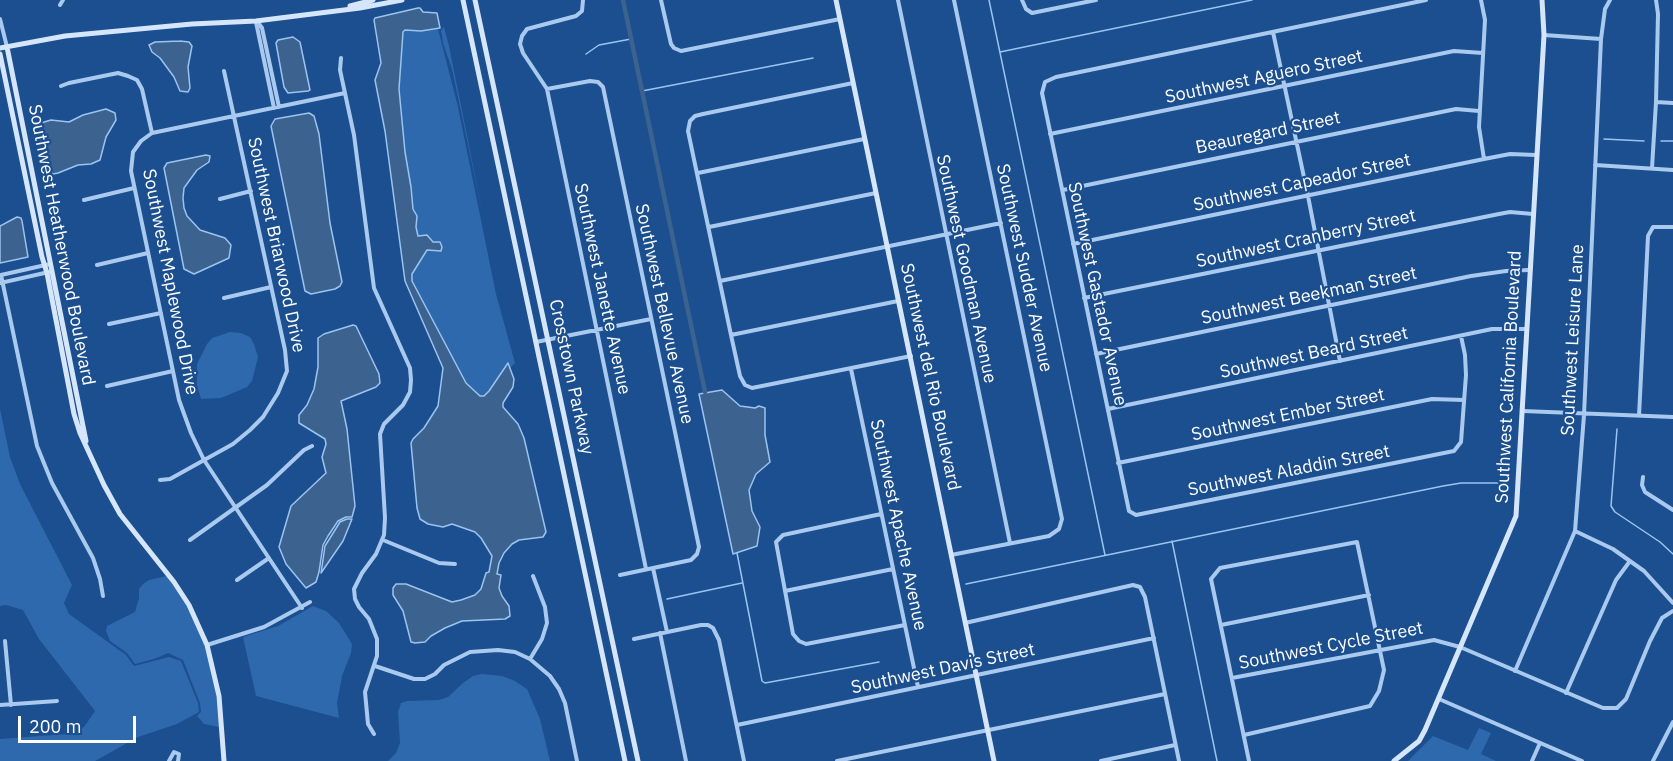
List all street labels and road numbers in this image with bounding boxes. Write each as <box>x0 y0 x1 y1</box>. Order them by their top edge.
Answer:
street label: Southwest Aguero Street <box>1163 46 1365 108</box>
street label: Southwest Heatherwood Boulevard <box>23 103 99 387</box>
street label: Beauregard Street <box>1194 107 1342 159</box>
street label: Southwest Briarwood Drive <box>243 135 309 355</box>
street label: Southwest Capeador Street <box>1191 149 1413 217</box>
street label: Southwest Goodman Avenue <box>931 153 1001 385</box>
street label: Southwest Sudder Avenue <box>991 162 1057 374</box>
street label: Southwest Maplewood Drive <box>137 167 203 397</box>
street label: Southwest Gastador Avenue <box>1063 180 1131 408</box>
street label: Southwest Janette Avenue <box>569 181 635 397</box>
street label: Southwest Bellevue Avenue <box>630 202 698 426</box>
street label: Southwest Cranberry Street <box>1194 205 1418 273</box>
street label: Southwest Leisure Lane <box>1557 244 1589 436</box>
street label: Southwest California Boulevard <box>1492 250 1526 504</box>
street label: Southwest del Rio Boulevard <box>895 261 965 493</box>
street label: Southwest Beekman Street <box>1199 263 1419 329</box>
street label: Crosstown Parkway <box>544 297 598 457</box>
street label: Southwest Beard Street <box>1218 322 1410 384</box>
street label: Southwest Ember Street <box>1190 384 1386 446</box>
street label: Southwest Apache Avenue <box>865 418 931 632</box>
street label: Southwest Aladdin Street <box>1186 441 1392 501</box>
street label: Southwest Cycle Street <box>1237 618 1425 674</box>
street label: Southwest Davis Street <box>849 639 1037 699</box>

